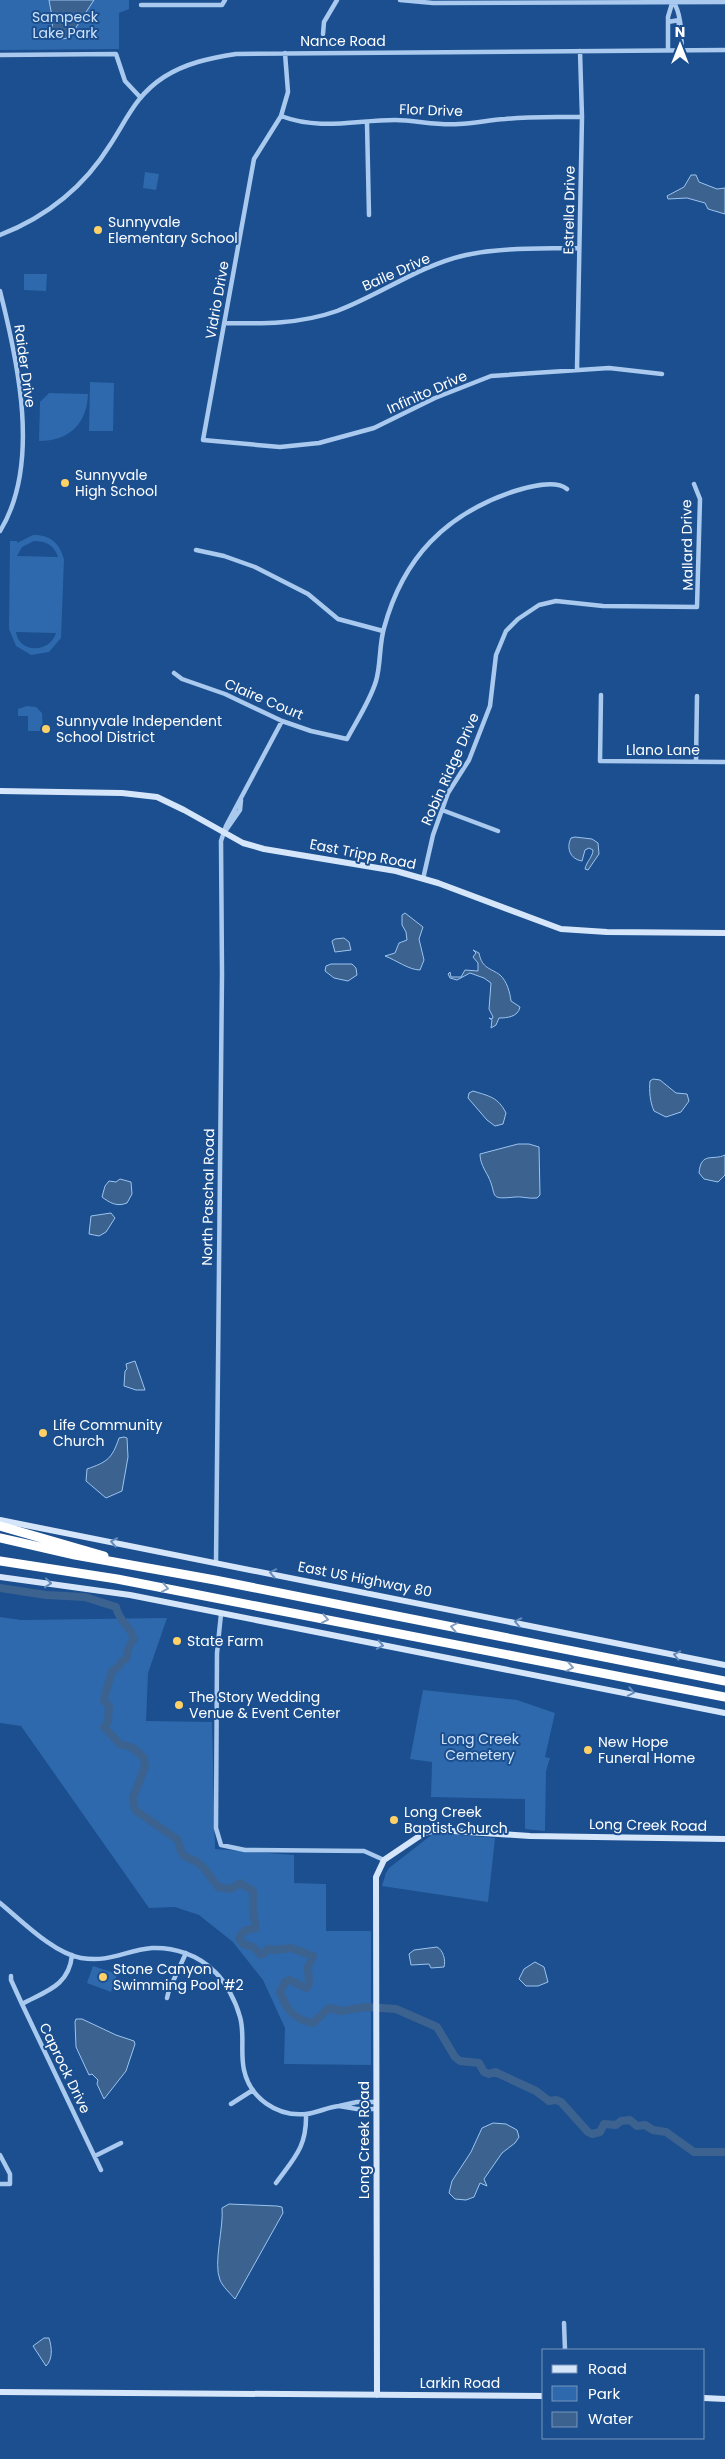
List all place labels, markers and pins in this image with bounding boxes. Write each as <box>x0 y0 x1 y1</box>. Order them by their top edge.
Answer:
place label: Sunnyvale Elementary School <box>108 212 238 248</box>
marker: Sunnyvale Elementary School <box>92 224 104 236</box>
place label: Sunnyvale High School <box>75 465 157 501</box>
marker: Sunnyvale High School <box>59 477 71 489</box>
place label: Sunnyvale Independent School District <box>56 711 222 747</box>
marker: Sunnyvale Independent School District <box>40 723 52 735</box>
place label: Life Community Church <box>53 1415 163 1451</box>
marker: Life Community Church <box>37 1427 49 1439</box>
place label: State Farm <box>187 1631 263 1651</box>
marker: State Farm <box>171 1635 183 1647</box>
place label: The Story Wedding Venue & Event Center <box>189 1687 341 1723</box>
marker: The Story Wedding Venue & Event Center <box>173 1699 185 1711</box>
place label: New Hope Funeral Home <box>598 1732 696 1768</box>
marker: New Hope Funeral Home <box>582 1744 594 1756</box>
place label: Long Creek Baptist Church <box>404 1802 508 1838</box>
marker: Long Creek Baptist Church <box>388 1814 400 1826</box>
place label: Stone Canyon Swimming Pool #2 <box>113 1959 244 1995</box>
marker: Stone Canyon Swimming Pool #2 <box>97 1971 109 1983</box>

